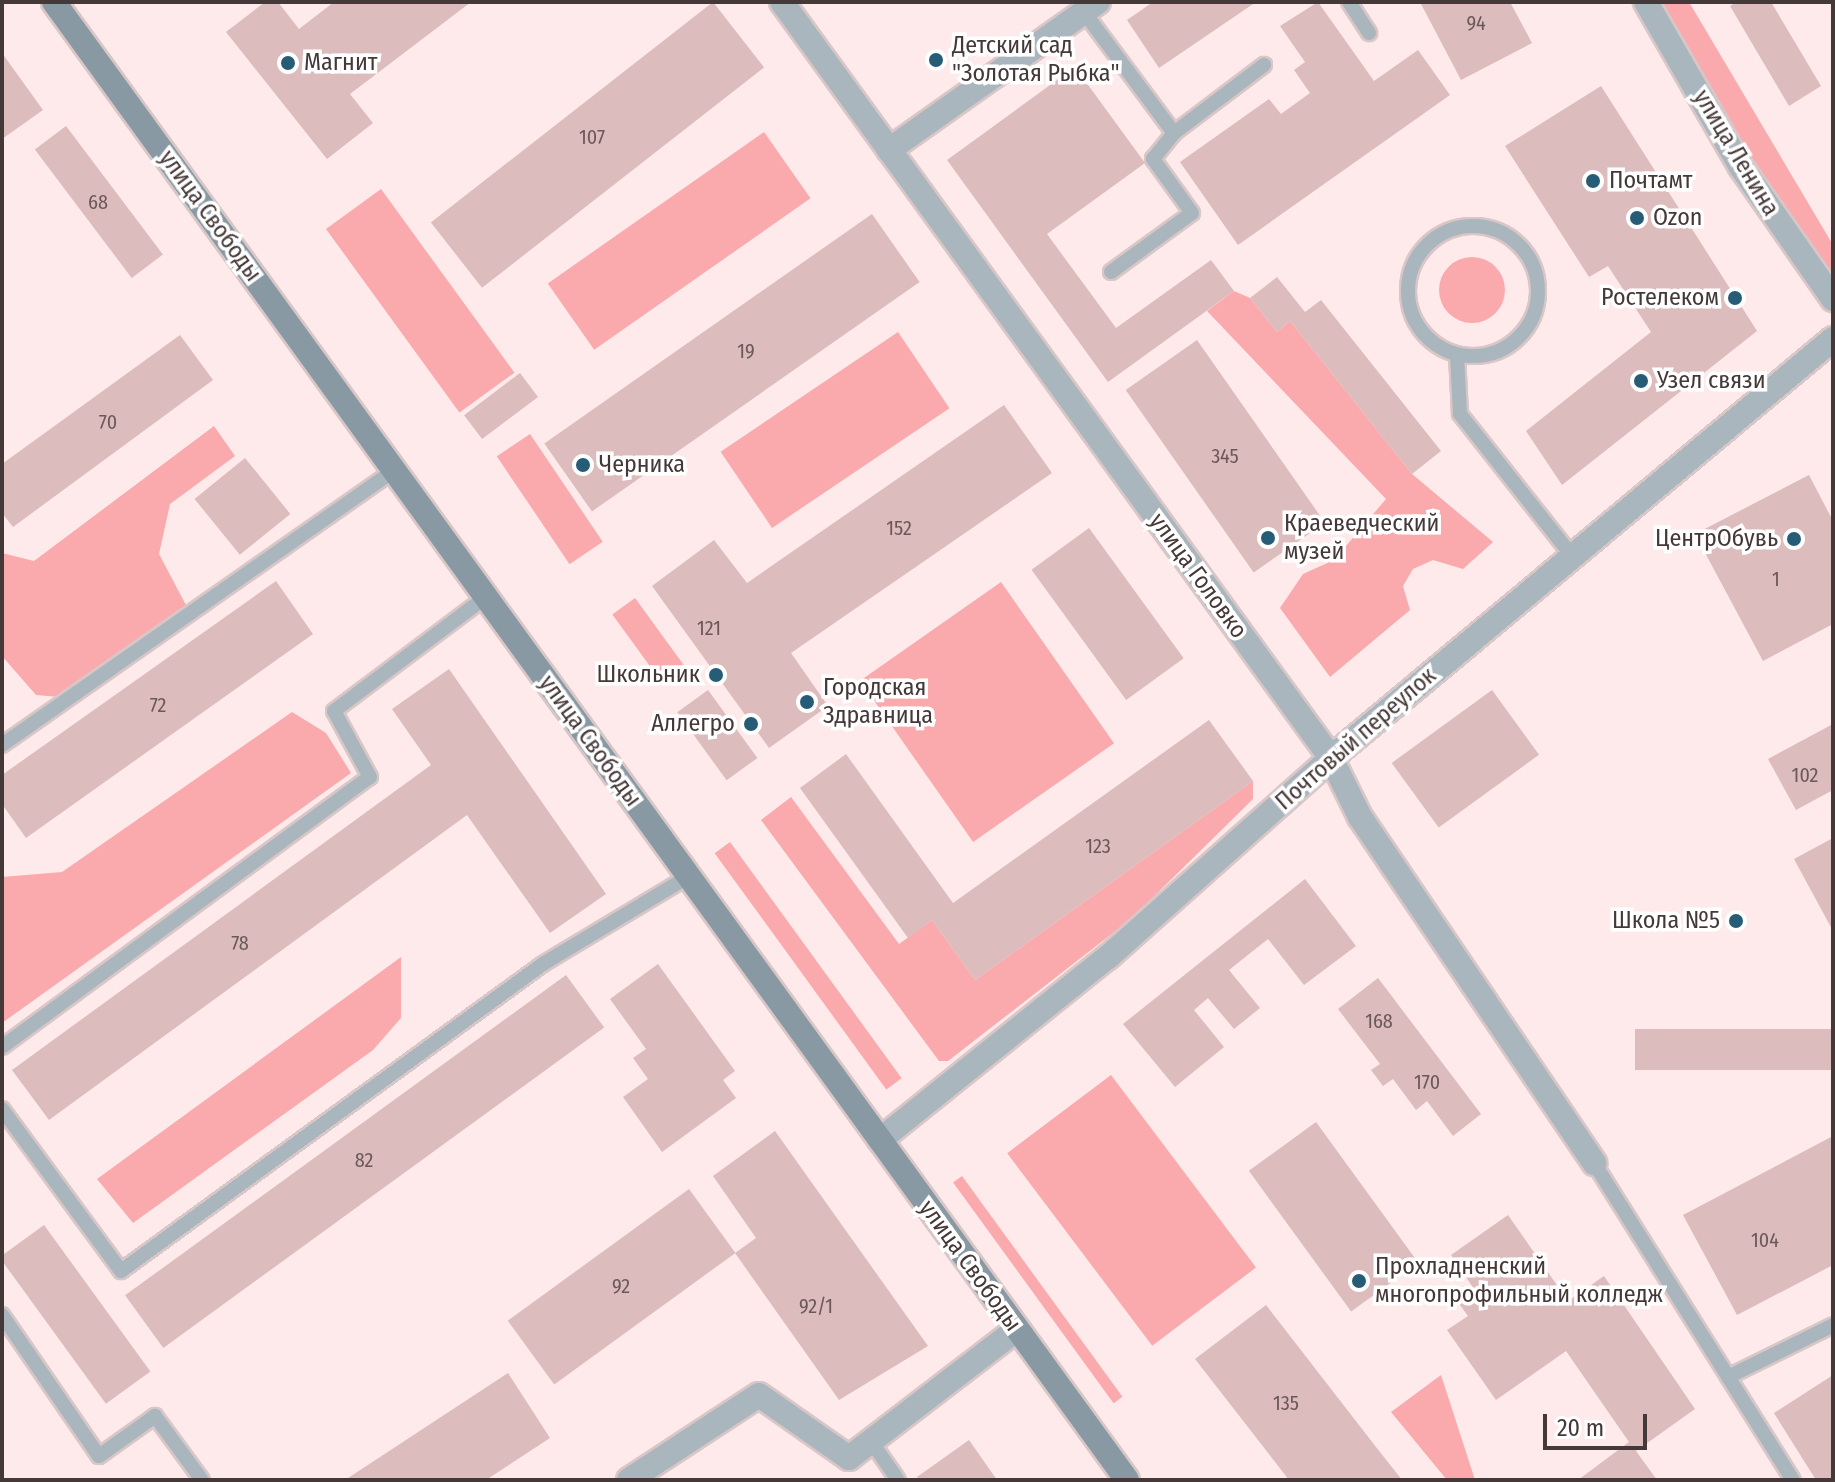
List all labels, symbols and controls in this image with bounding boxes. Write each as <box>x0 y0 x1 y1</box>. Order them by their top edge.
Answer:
house number: 94 <box>1466 11 1486 35</box>
place label: Детский сад "Золотая Рыбка" <box>952 32 1119 88</box>
place label: Магнит <box>304 49 378 77</box>
marker: Детский сад "Золотая Рыбка" <box>927 51 945 69</box>
marker: Магнит <box>279 54 297 72</box>
street label: улица Ленина <box>1687 85 1785 221</box>
house number: 107 <box>579 125 605 149</box>
street label: улица Свободы <box>153 145 267 287</box>
place label: Почтамт <box>1609 167 1693 195</box>
marker: Почтамт <box>1584 172 1602 190</box>
house number: 68 <box>88 190 108 214</box>
place label: Ozon <box>1653 204 1702 232</box>
marker: Ozon <box>1628 209 1646 227</box>
place label: Ростелеком <box>1601 284 1719 312</box>
marker: Ростелеком <box>1726 289 1744 307</box>
house number: 19 <box>737 339 755 363</box>
place label: Узел связи <box>1657 367 1766 395</box>
marker: Узел связи <box>1632 372 1650 390</box>
house number: 70 <box>99 410 117 434</box>
house number: 345 <box>1211 444 1239 468</box>
place label: Черника <box>599 451 685 479</box>
marker: Черника <box>574 456 592 474</box>
street label: улица Головко <box>1143 508 1253 644</box>
place label: Краеведческий музей <box>1284 510 1439 566</box>
house number: 152 <box>886 516 912 540</box>
place label: ЦентрОбувь <box>1655 525 1778 553</box>
marker: Краеведческий музей <box>1259 529 1277 547</box>
marker: ЦентрОбувь <box>1785 530 1803 548</box>
house number: 1 <box>1772 567 1780 591</box>
house number: 121 <box>697 616 721 640</box>
place label: Школьник <box>596 661 700 689</box>
street label: Почтовый переулок <box>1270 662 1442 816</box>
marker: Школьник <box>707 666 725 684</box>
street label: улица Свободы <box>533 670 647 812</box>
place label: Городская Здравница <box>823 674 933 730</box>
house number: 72 <box>150 693 166 717</box>
marker: Городская Здравница <box>798 693 816 711</box>
place label: Аллегро <box>651 710 735 738</box>
marker: Аллегро <box>742 715 760 733</box>
house number: 102 <box>1792 763 1818 787</box>
house number: 123 <box>1085 834 1111 858</box>
place label: Школа №5 <box>1612 907 1720 935</box>
marker: Школа №5 <box>1727 912 1745 930</box>
house number: 78 <box>231 931 249 955</box>
house number: 168 <box>1365 1009 1393 1033</box>
house number: 170 <box>1414 1070 1440 1094</box>
house number: 82 <box>355 1148 373 1172</box>
street label: улица Свободы <box>913 1195 1027 1337</box>
house number: 104 <box>1751 1228 1779 1252</box>
place label: Прохладненский многопрофильный колледж <box>1375 1253 1663 1309</box>
marker: Прохладненский многопрофильный колледж <box>1350 1272 1368 1290</box>
house number: 92 <box>612 1274 630 1298</box>
house number: 92/1 <box>799 1294 833 1318</box>
house number: 135 <box>1273 1391 1299 1415</box>
scale bar <box>1547 1398 1651 1448</box>
text: 20 m <box>1557 1414 1604 1442</box>

